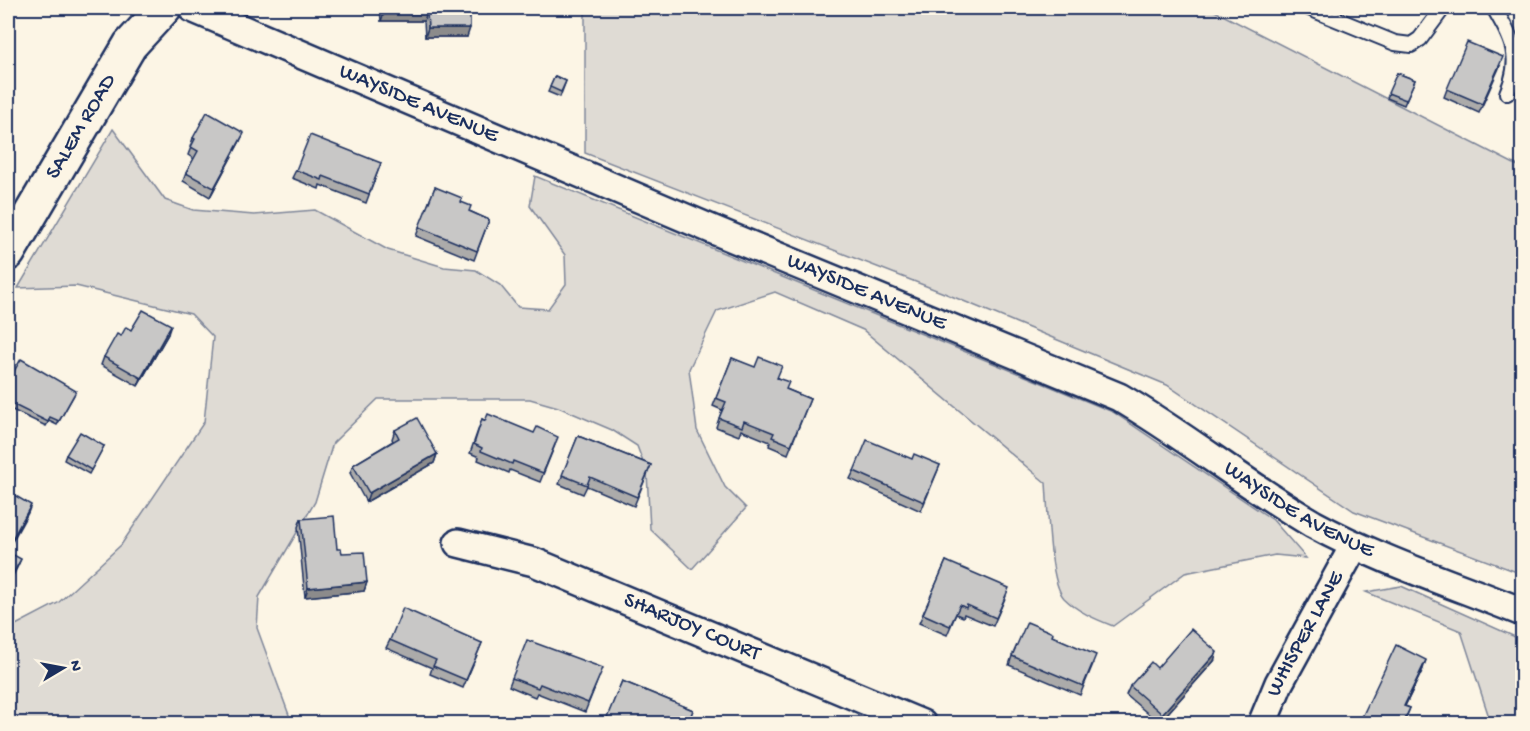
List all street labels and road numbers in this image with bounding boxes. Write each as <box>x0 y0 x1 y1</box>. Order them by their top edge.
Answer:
street label: WAYSIDE AVENUE <box>335 59 503 150</box>
street label: SALEM ROAD <box>41 69 123 184</box>
street label: WAYSIDE AVENUE <box>783 248 951 338</box>
street label: WAYSIDE AVENUE <box>1218 456 1379 565</box>
street label: WHISPER LANE <box>1262 566 1351 701</box>
street label: SHARJOY COURT <box>619 588 765 668</box>

